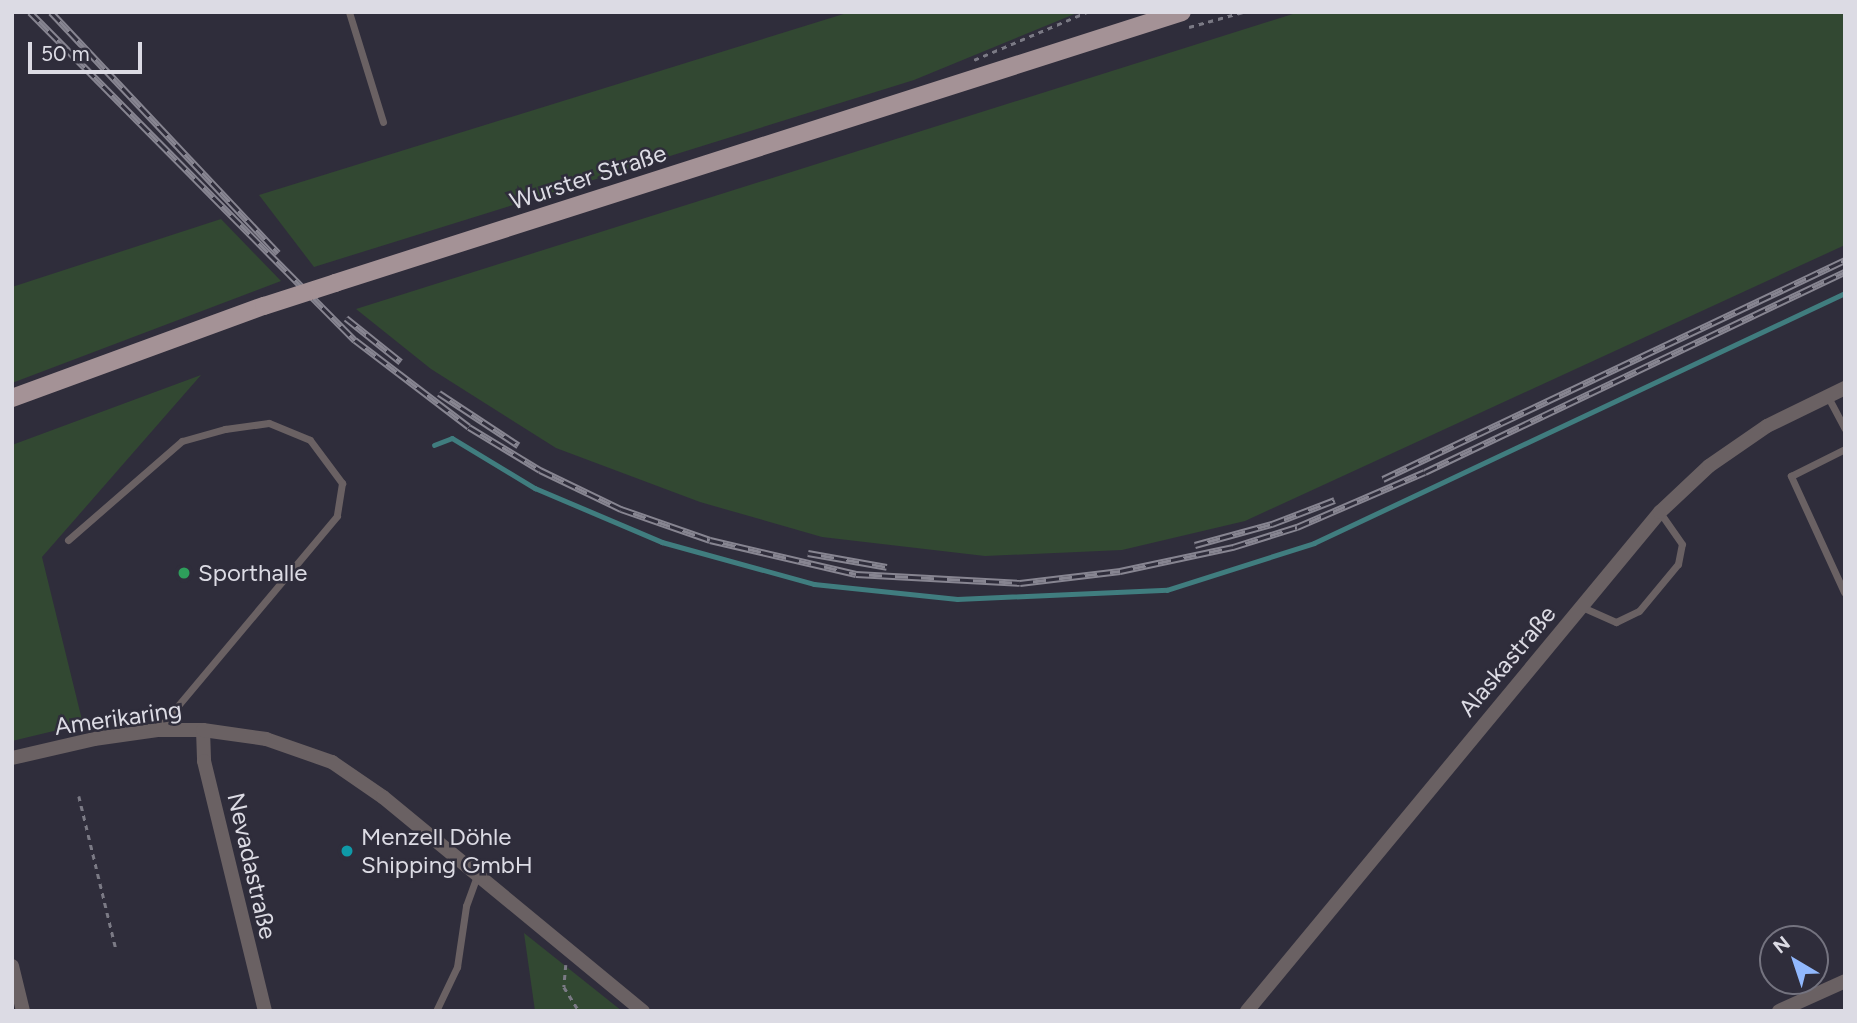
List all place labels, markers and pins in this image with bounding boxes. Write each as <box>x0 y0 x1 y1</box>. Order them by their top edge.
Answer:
place label: Sporthalle <box>198 559 307 587</box>
marker: Sporthalle <box>176 565 192 581</box>
place label: Menzell Döhle Shipping GmbH <box>361 823 533 879</box>
marker: Menzell Döhle Shipping GmbH <box>339 843 355 859</box>

